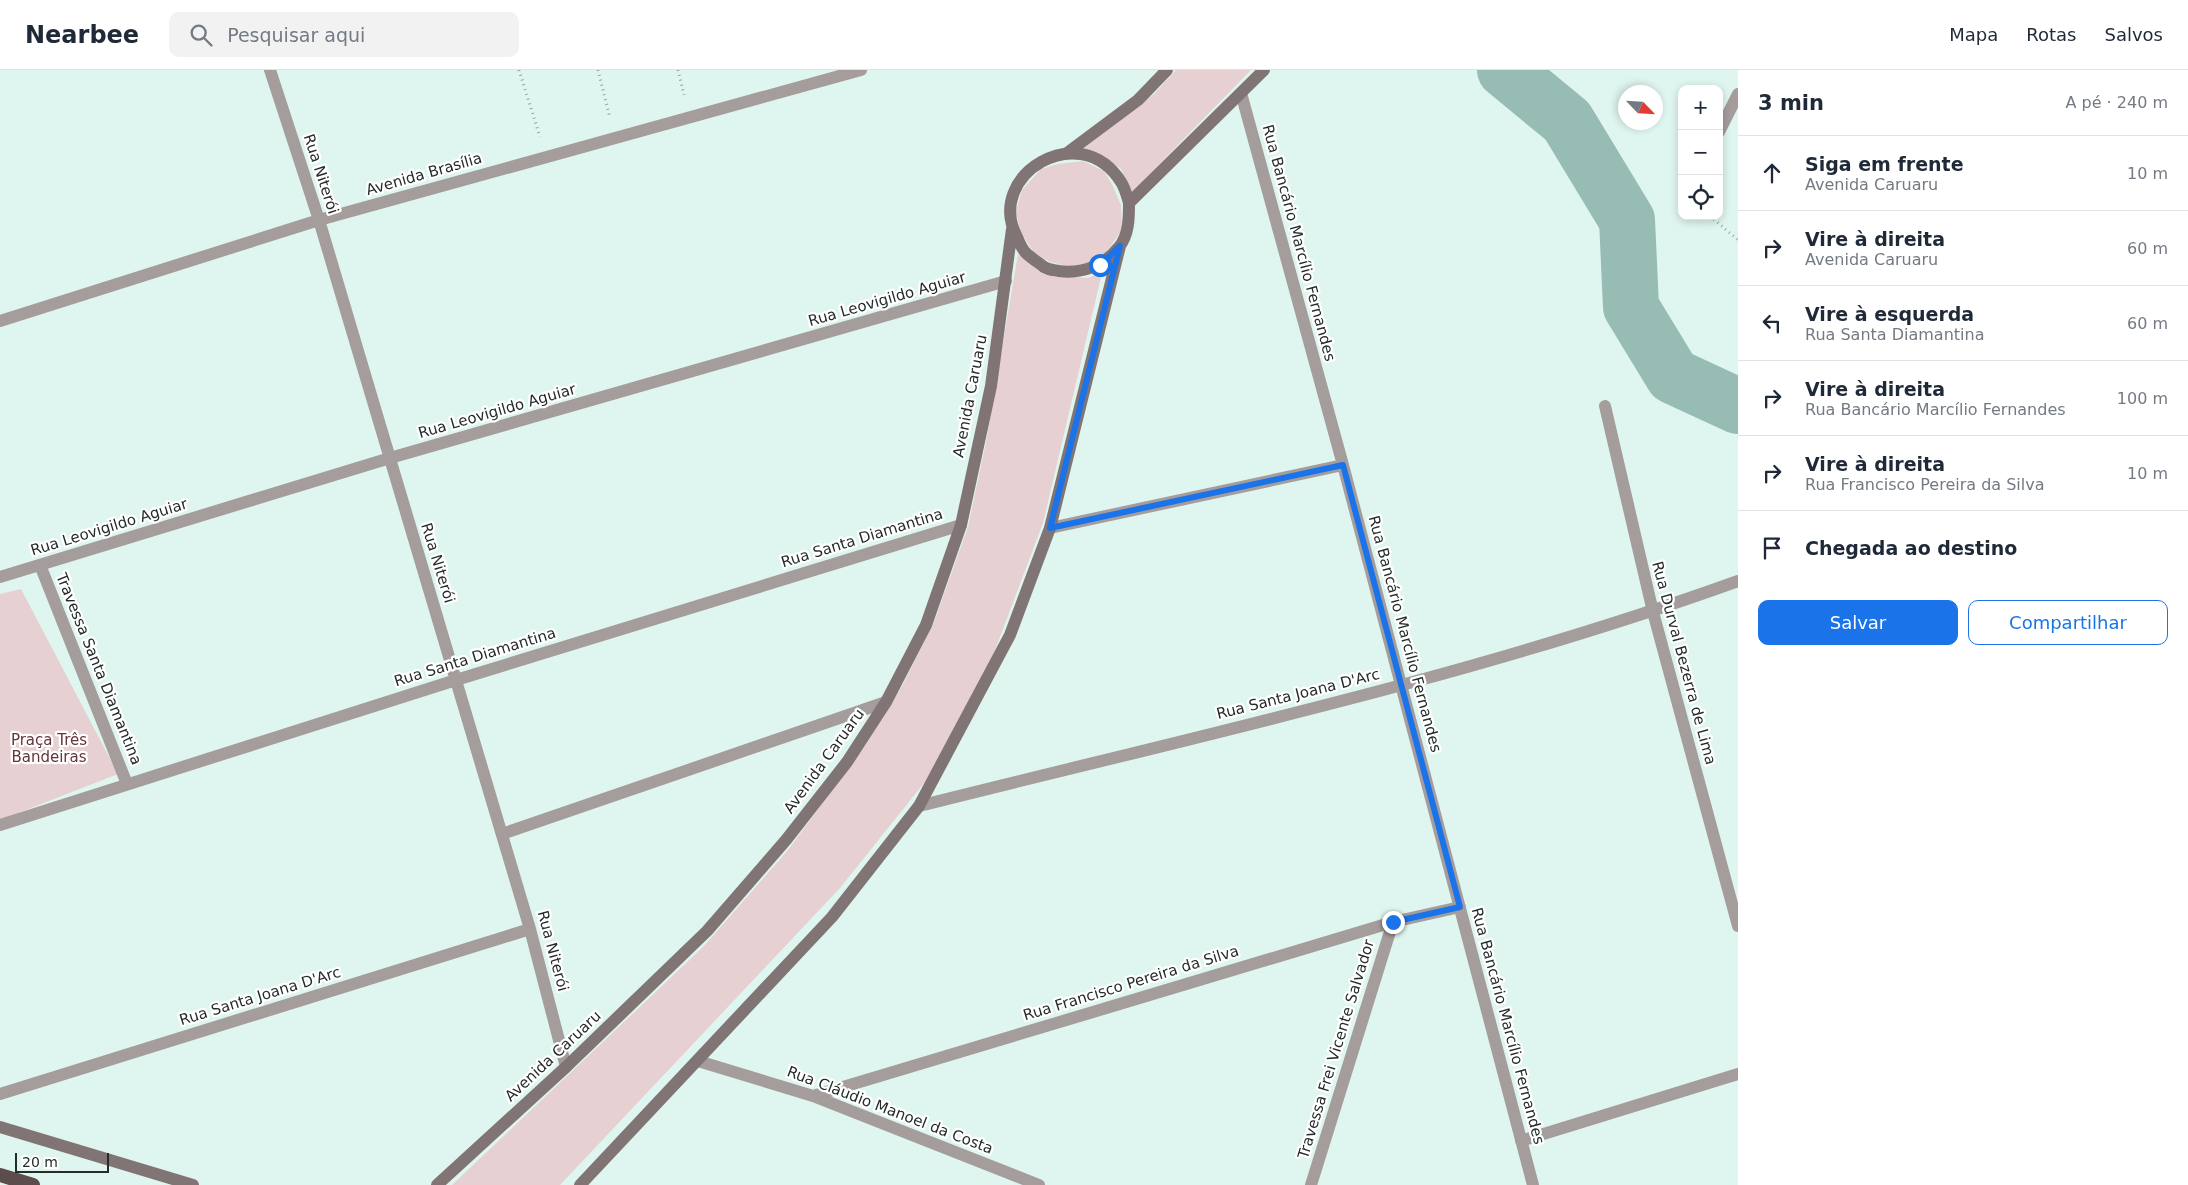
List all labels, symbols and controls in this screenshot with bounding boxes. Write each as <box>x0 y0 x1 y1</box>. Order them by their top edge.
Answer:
search box <box>169 12 519 57</box>
text: Nearbee <box>25 21 139 49</box>
icon: search <box>187 21 215 49</box>
text: Pesquisar aqui <box>227 24 365 46</box>
text: Mapa <box>1949 24 1998 45</box>
text: Rotas <box>2026 24 2077 45</box>
text: Salvos <box>2105 24 2163 45</box>
north arrow <box>1618 85 1663 130</box>
map controls <box>1678 85 1723 220</box>
button: + <box>1678 85 1723 130</box>
text: 3 min <box>1758 91 1824 115</box>
text: A pé · 240 m <box>2066 93 2168 112</box>
street label: Rua Bancário Marcílio Fernandes <box>1259 123 1339 363</box>
button: − <box>1678 130 1723 175</box>
street label: Rua Niterói <box>300 132 342 216</box>
street label: Avenida Brasília <box>364 149 484 199</box>
text: Siga em frente <box>1805 153 1964 175</box>
icon: ahead <box>1758 159 1786 187</box>
text: 10 m <box>2127 164 2168 183</box>
button: locate <box>1678 175 1723 220</box>
text: Avenida Caruaru <box>1805 175 1938 194</box>
text: Vire à direita <box>1805 228 1945 250</box>
icon: right <box>1758 234 1786 262</box>
text: 60 m <box>2127 239 2168 258</box>
text: Avenida Caruaru <box>1805 250 1938 269</box>
route start <box>1089 254 1112 277</box>
street label: Rua Leovigildo Aguiar <box>806 268 969 330</box>
text: Vire à esquerda <box>1805 303 1974 325</box>
icon: left <box>1758 309 1786 337</box>
text: 60 m <box>2127 314 2168 333</box>
text: Rua Santa Diamantina <box>1805 325 1984 344</box>
street label: Avenida Caruaru <box>949 333 991 459</box>
text: Vire à direita <box>1805 378 1945 400</box>
street label: Rua Leovigildo Aguiar <box>416 380 579 442</box>
icon: right <box>1758 384 1786 412</box>
text: 100 m <box>2117 389 2168 408</box>
text: Rua Bancário Marcílio Fernandes <box>1805 400 2066 419</box>
text: Vire à direita <box>1805 453 1945 475</box>
icon: right <box>1758 459 1786 487</box>
text: 10 m <box>2127 464 2168 483</box>
text: Rua Francisco Pereira da Silva <box>1805 475 2045 494</box>
street label: Rua Leovigildo Aguiar <box>28 494 190 559</box>
street label: Rua Santa Diamantina <box>779 505 945 571</box>
street label: Rua Bancário Marcílio Fernandes <box>1365 514 1445 754</box>
street label: Rua Niterói <box>417 521 459 605</box>
icon: arrive <box>1758 534 1786 562</box>
text: Chegada ao destino <box>1805 537 2017 559</box>
street label: Rua Durval Bezerra de Lima <box>1648 559 1720 767</box>
street label: Travessa Santa Diamantina <box>52 570 146 767</box>
button: Salvar <box>1758 600 1958 645</box>
button: Compartilhar <box>1968 600 2168 645</box>
street label: Rua Santa Diamantina <box>392 624 558 690</box>
street label: Rua Santa Joana D'Arc <box>1215 665 1381 723</box>
street label: Avenida Caruaru <box>780 705 868 817</box>
park label: Praça Três Bandeiras <box>11 731 87 766</box>
street label: Rua Bancário Marcílio Fernandes <box>1468 906 1548 1146</box>
street label: Rua Niterói <box>534 909 572 993</box>
route end <box>1382 911 1405 934</box>
street label: Travessa Frei Vicente Salvador <box>1294 936 1378 1162</box>
street label: Rua Francisco Pereira da Silva <box>1021 942 1241 1024</box>
street label: Rua Santa Joana D'Arc <box>177 963 343 1029</box>
street label: Avenida Caruaru <box>501 1007 605 1105</box>
street label: Rua Cláudio Manoel da Costa <box>784 1062 996 1158</box>
scale bar <box>15 1150 109 1173</box>
text: 20 m <box>22 1154 58 1170</box>

